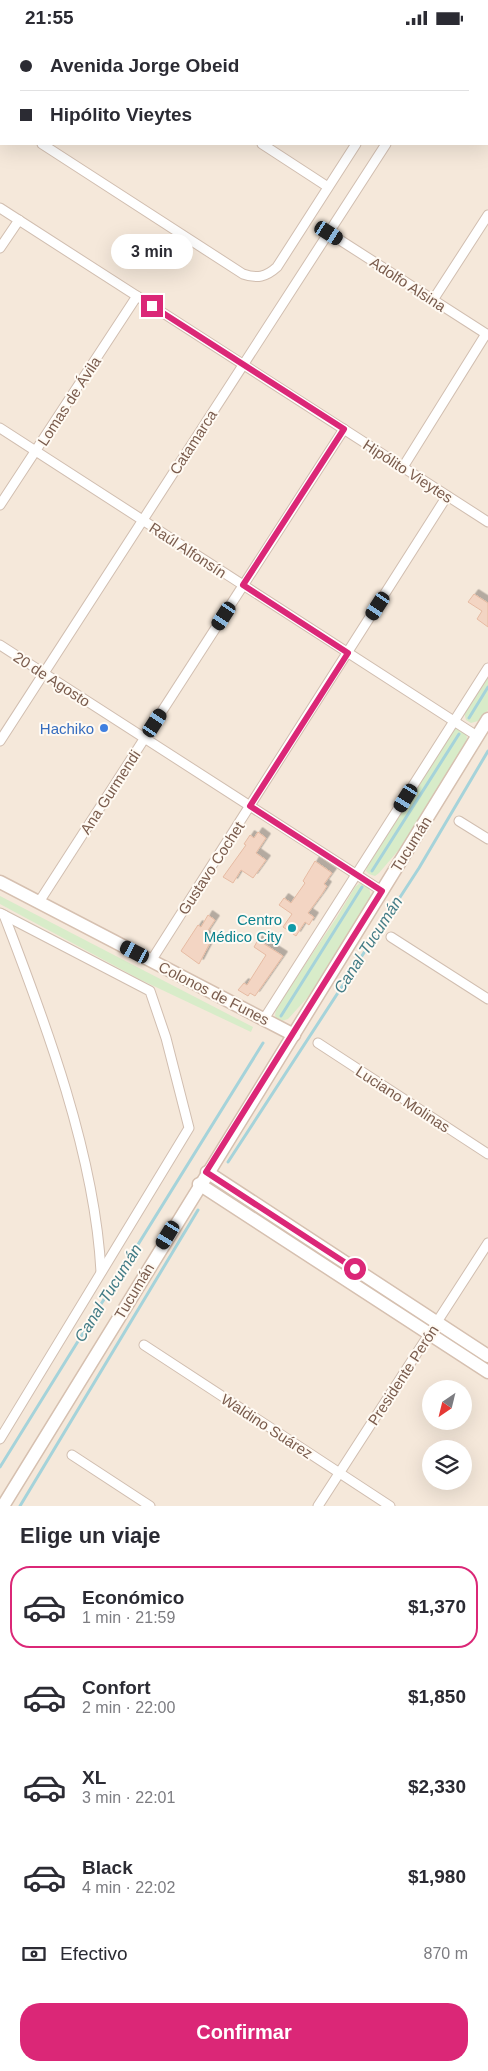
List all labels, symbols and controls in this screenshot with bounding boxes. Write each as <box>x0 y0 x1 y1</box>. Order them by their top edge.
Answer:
text: 21:55 <box>25 7 74 28</box>
text: Avenida Jorge Obeid <box>50 55 239 76</box>
text: Hipólito Vieytes <box>50 104 192 125</box>
car <box>312 219 345 247</box>
callout: 3 min <box>111 233 193 269</box>
text: 3 min <box>131 243 173 260</box>
street label: Adolfo Alsina <box>367 253 450 315</box>
route end <box>141 295 163 317</box>
street label: Lomas de Ávila <box>34 353 104 449</box>
street label: Catamarca <box>166 406 220 477</box>
street label: Hipólito Vieytes <box>360 436 456 506</box>
street label: Raúl Alfonsín <box>146 519 230 581</box>
car <box>363 589 392 623</box>
car <box>209 599 238 633</box>
street label: 20 de Agosto <box>11 648 93 710</box>
car <box>140 706 169 740</box>
place label: Hachiko <box>40 720 94 737</box>
marker: Hachiko <box>98 722 110 734</box>
street label: Ana Gurmendi <box>77 747 143 837</box>
car <box>391 781 420 815</box>
street label: Tucumán <box>387 813 435 875</box>
street label: Gustavo Cochet <box>175 818 248 918</box>
water label: Canal Tucumán <box>330 893 406 996</box>
place label: Centro Médico City <box>204 911 282 945</box>
marker: Centro Médico City <box>286 922 298 934</box>
car <box>118 939 151 965</box>
street label: Colonos de Funes <box>156 958 272 1028</box>
street label: Luciano Molinas <box>353 1062 453 1136</box>
car <box>153 1218 182 1252</box>
water label: Canal Tucumán <box>71 1241 145 1345</box>
route start <box>344 1258 366 1280</box>
street label: Tucumán <box>111 1260 157 1322</box>
street label: Presidente Perón <box>364 1322 442 1428</box>
north arrow <box>422 1380 472 1430</box>
map controls <box>422 1380 472 1490</box>
street label: Waldino Suárez <box>218 1390 316 1462</box>
button: layers <box>422 1440 472 1490</box>
text: Elige un viaje <box>20 1523 161 1548</box>
icon: car <box>22 1585 67 1630</box>
text: Económico <box>82 1587 184 1608</box>
text: $1,370 <box>408 1596 466 1617</box>
text: 1 min · 21:59 <box>82 1609 175 1626</box>
icon: car <box>22 1675 67 1720</box>
text: Confort <box>82 1677 151 1698</box>
text: $1,850 <box>408 1686 466 1707</box>
text: 2 min · 22:00 <box>82 1699 175 1716</box>
icon: car <box>22 1765 67 1810</box>
text: XL <box>82 1767 106 1788</box>
text: $2,330 <box>408 1776 466 1797</box>
text: 3 min · 22:01 <box>82 1789 175 1806</box>
icon: car <box>22 1855 67 1900</box>
text: Black <box>82 1857 133 1878</box>
text: $1,980 <box>408 1866 466 1887</box>
text: 4 min · 22:02 <box>82 1879 175 1896</box>
icon: cash <box>20 1940 48 1968</box>
text: Efectivo <box>60 1943 128 1964</box>
text: 870 m <box>424 1945 468 1962</box>
button: Confirmar <box>20 2003 468 2061</box>

